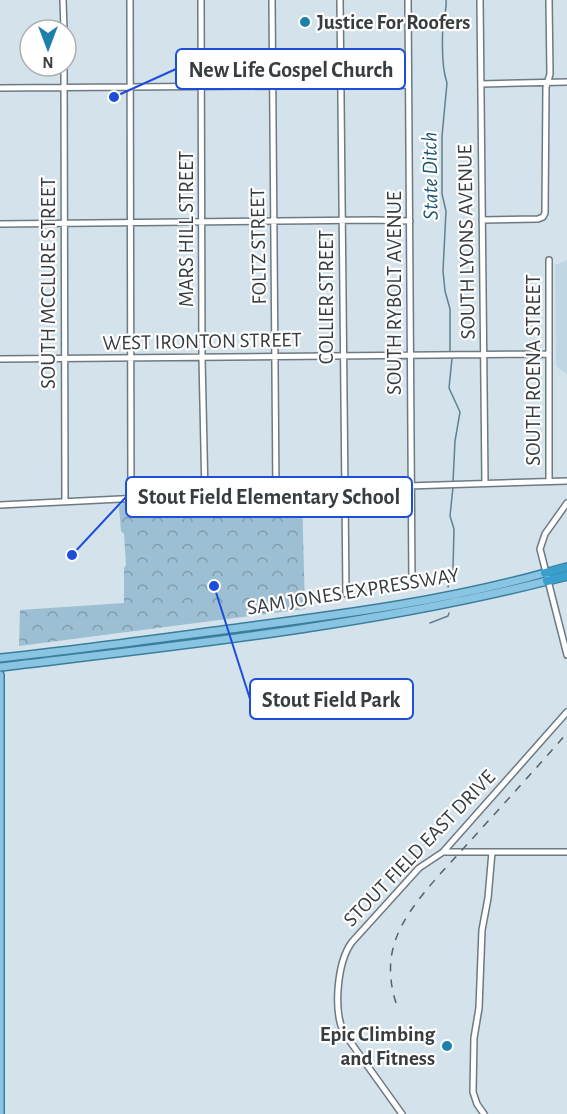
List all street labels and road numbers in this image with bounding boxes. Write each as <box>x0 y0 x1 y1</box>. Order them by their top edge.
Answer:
street label: SOUTH LYONS AVENUE <box>454 144 479 340</box>
street label: MARS HILL STREET <box>176 151 197 307</box>
street label: SOUTH MCCLURE STREET <box>38 177 59 389</box>
street label: FOLTZ STREET <box>247 187 270 305</box>
street label: SOUTH RYBOLT AVENUE <box>384 191 405 395</box>
street label: COLLIER STREET <box>316 230 337 364</box>
street label: SOUTH ROENA STREET <box>523 274 544 466</box>
street label: WEST IRONTON STREET <box>102 329 302 354</box>
street label: SAM JONES EXPRESSWAY <box>245 564 461 619</box>
street label: STOUT FIELD EAST DRIVE <box>340 766 499 930</box>

